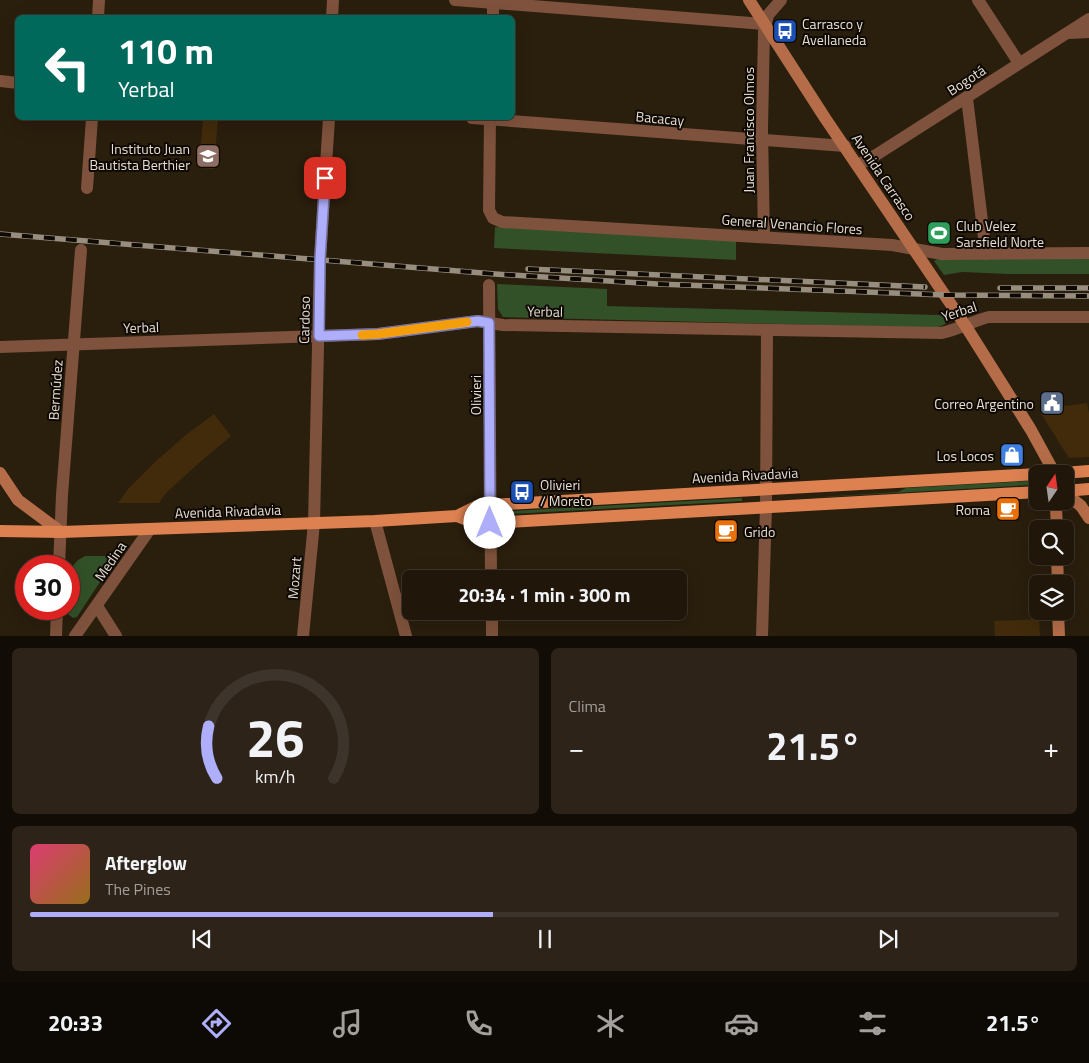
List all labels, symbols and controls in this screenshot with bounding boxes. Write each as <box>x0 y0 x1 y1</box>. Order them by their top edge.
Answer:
place label: Carrasco y Avellaneda <box>802 13 866 50</box>
bus stop icon: Carrasco y Avellaneda <box>772 18 798 44</box>
text: 110 m <box>118 24 214 78</box>
icon: left <box>35 35 100 100</box>
street label: Bogotá <box>942 60 990 100</box>
street label: Juan Francisco Olmos <box>738 67 759 193</box>
text: Yerbal <box>118 72 175 106</box>
street label: Bacacay <box>635 105 685 131</box>
street label: Avenida Carrasco <box>847 129 921 225</box>
place label: Instituto Juan Bautista Berthier <box>89 138 190 175</box>
school or university icon: Instituto Juan Bautista Berthier <box>195 143 221 169</box>
pin <box>304 157 346 199</box>
icon: arrive <box>311 164 339 192</box>
street label: General Venancio Flores <box>721 209 863 239</box>
place label: Club Velez Sarsfield Norte <box>956 215 1044 252</box>
sports icon: Club Velez Sarsfield Norte <box>926 220 952 246</box>
street label: Yerbal <box>939 295 979 327</box>
street label: Cardoso <box>293 296 315 344</box>
street label: Yerbal <box>527 300 563 322</box>
street label: Yerbal <box>123 316 159 338</box>
street label: Bermúdez <box>42 359 68 421</box>
street label: Olivieri <box>465 375 486 415</box>
public building icon: Correo Argentino <box>1039 390 1065 416</box>
place label: Correo Argentino <box>934 393 1034 414</box>
shop icon: Los Locos <box>999 442 1025 468</box>
place label: Los Locos <box>936 445 994 466</box>
street label: Avenida Rivadavia <box>691 462 799 488</box>
north arrow <box>1029 465 1074 510</box>
map controls <box>1029 465 1074 620</box>
place label: Olivieri / Moreto <box>540 474 592 511</box>
bus stop icon: Olivieri / Moreto <box>509 479 535 505</box>
position arrow <box>463 496 515 548</box>
cafe icon: Roma <box>995 496 1021 522</box>
street label: Avenida Rivadavia <box>174 499 282 523</box>
place label: Roma <box>955 499 990 520</box>
cafe icon: Grido <box>713 518 739 544</box>
button: search <box>1029 520 1074 565</box>
place label: Grido <box>744 521 775 542</box>
street label: Medina <box>89 537 131 585</box>
speed limit sign: 30 <box>15 555 80 620</box>
street label: Mozart <box>282 556 306 600</box>
button: layers <box>1029 575 1074 620</box>
text: 20:34 · 1 min · 300 m <box>458 580 631 609</box>
text: Clima <box>569 694 606 718</box>
text: 26 <box>246 698 304 777</box>
text: 21.5° <box>766 717 861 775</box>
text: − <box>569 726 584 769</box>
text: + <box>1043 726 1059 769</box>
text: km/h <box>255 763 295 790</box>
text: Afterglow <box>105 848 187 877</box>
text: The Pines <box>105 877 171 901</box>
icon: previous <box>188 925 216 953</box>
icon: pause <box>531 925 559 953</box>
icon: next <box>874 925 902 953</box>
text: 20:33 <box>48 1006 103 1040</box>
icon: directions <box>199 1006 234 1041</box>
icon: music <box>330 1006 365 1041</box>
icon: phone <box>461 1006 496 1041</box>
icon: climate <box>593 1006 628 1041</box>
icon: car <box>724 1006 759 1041</box>
icon: filters <box>855 1006 890 1041</box>
text: 21.5° <box>986 1006 1041 1040</box>

